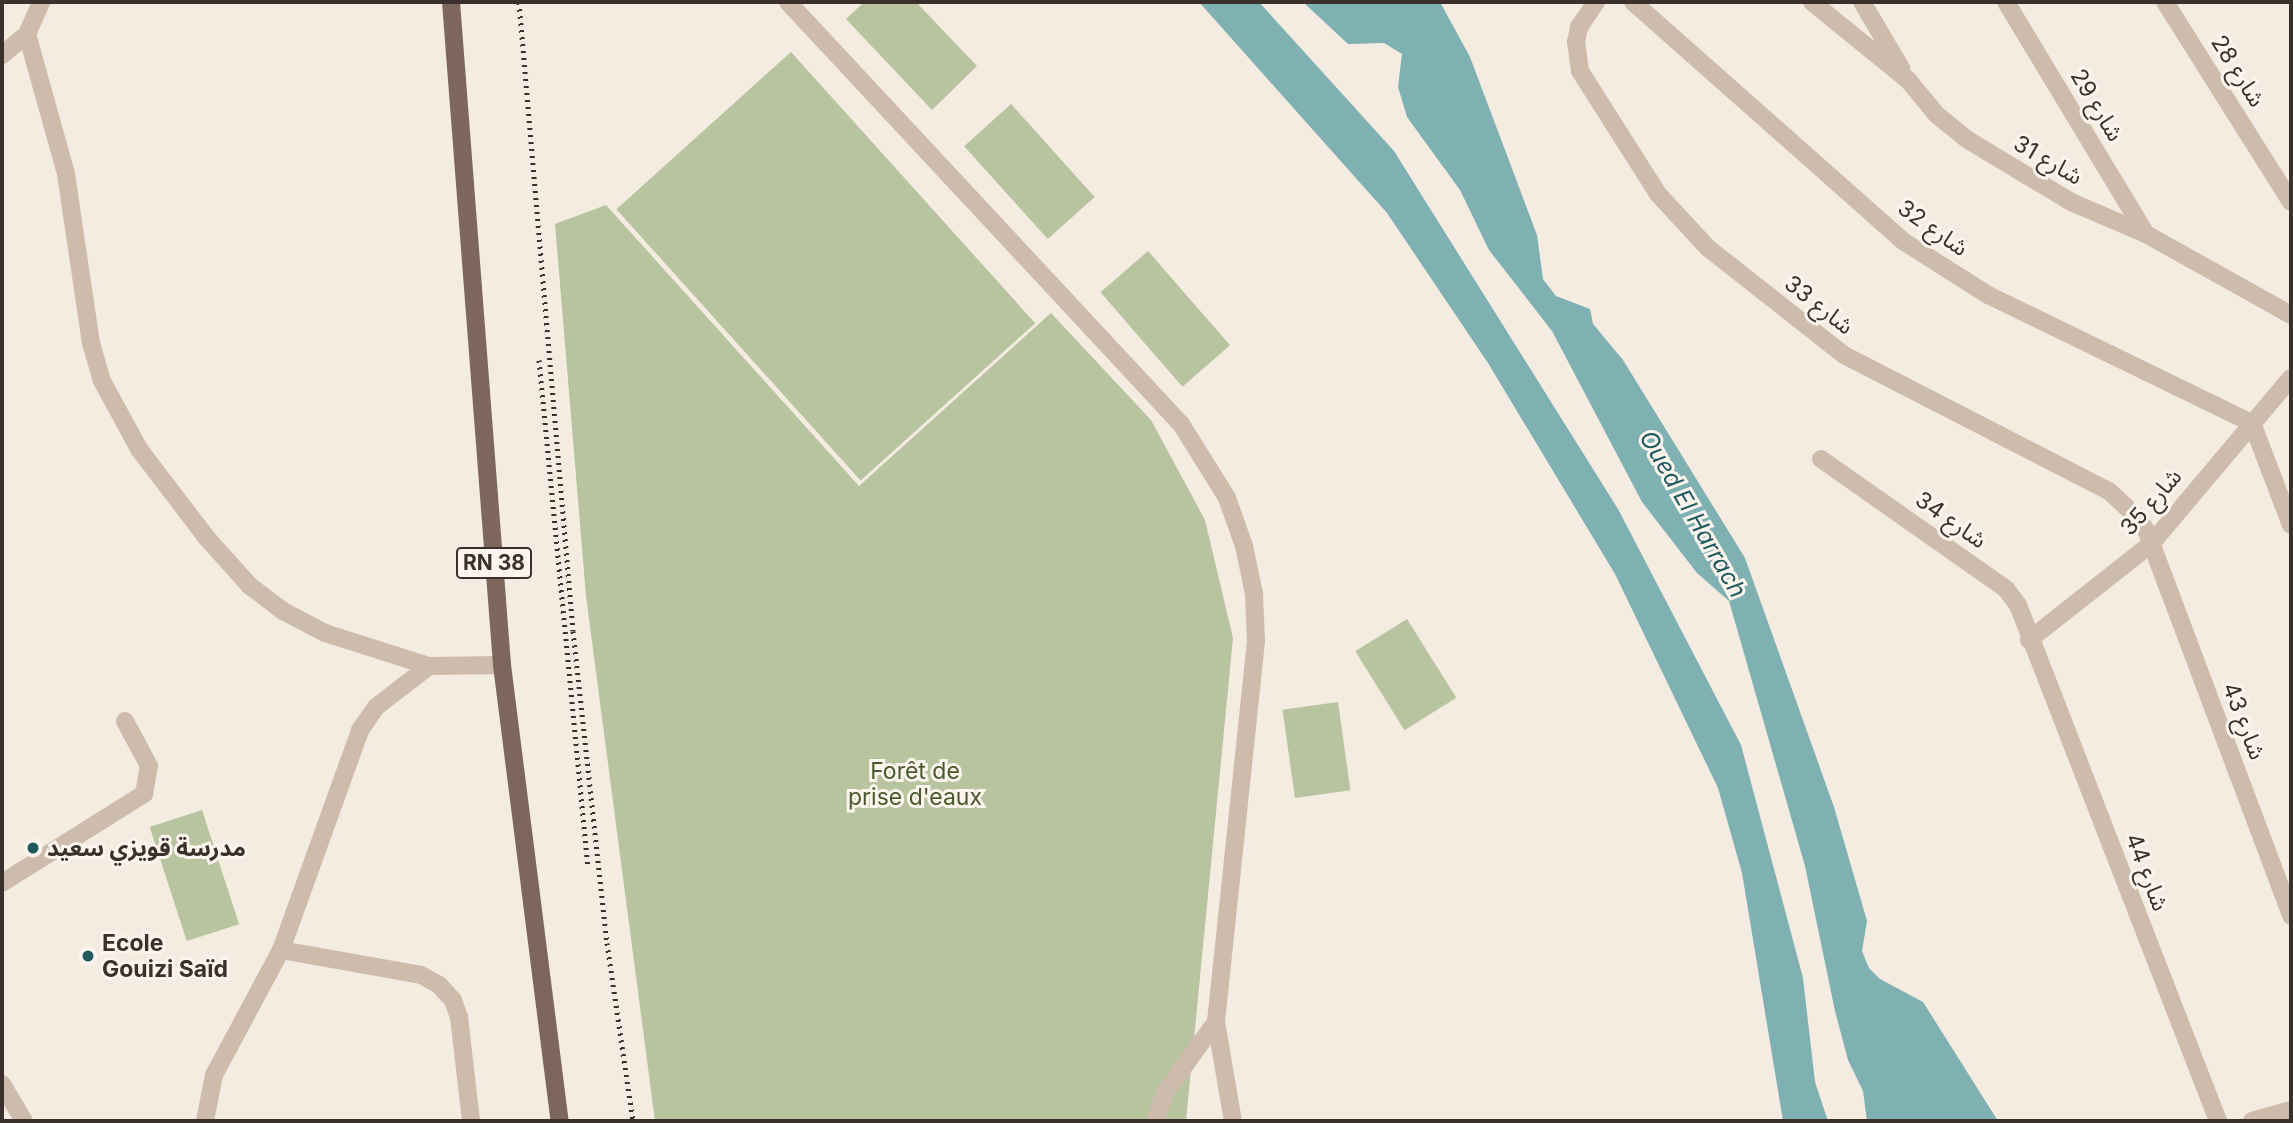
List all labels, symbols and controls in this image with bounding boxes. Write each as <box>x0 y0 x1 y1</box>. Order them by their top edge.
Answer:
street label: شارع 28 <box>2205 30 2271 112</box>
street label: شارع 29 <box>2065 64 2129 146</box>
street label: شارع 31 <box>2009 129 2087 191</box>
street label: شارع 32 <box>1893 194 1973 262</box>
street label: شارع 33 <box>1779 270 1859 340</box>
water label: Oued El Harrach <box>1634 425 1752 603</box>
street label: شارع 35 <box>2115 463 2187 541</box>
street label: شارع 34 <box>1910 486 1992 554</box>
road number: RN 38 <box>456 546 532 580</box>
street label: شارع 43 <box>2217 679 2271 763</box>
park label: Forêt de prise d'eaux <box>848 757 982 811</box>
street label: شارع 44 <box>2120 829 2174 915</box>
place label: مدرسة قويزي سعيد <box>47 834 246 862</box>
marker: مدرسة قويزي سعيد <box>25 840 41 856</box>
place label: Ecole Gouizi Saïd <box>102 929 228 983</box>
marker: Ecole Gouizi Saïd <box>80 948 96 964</box>

